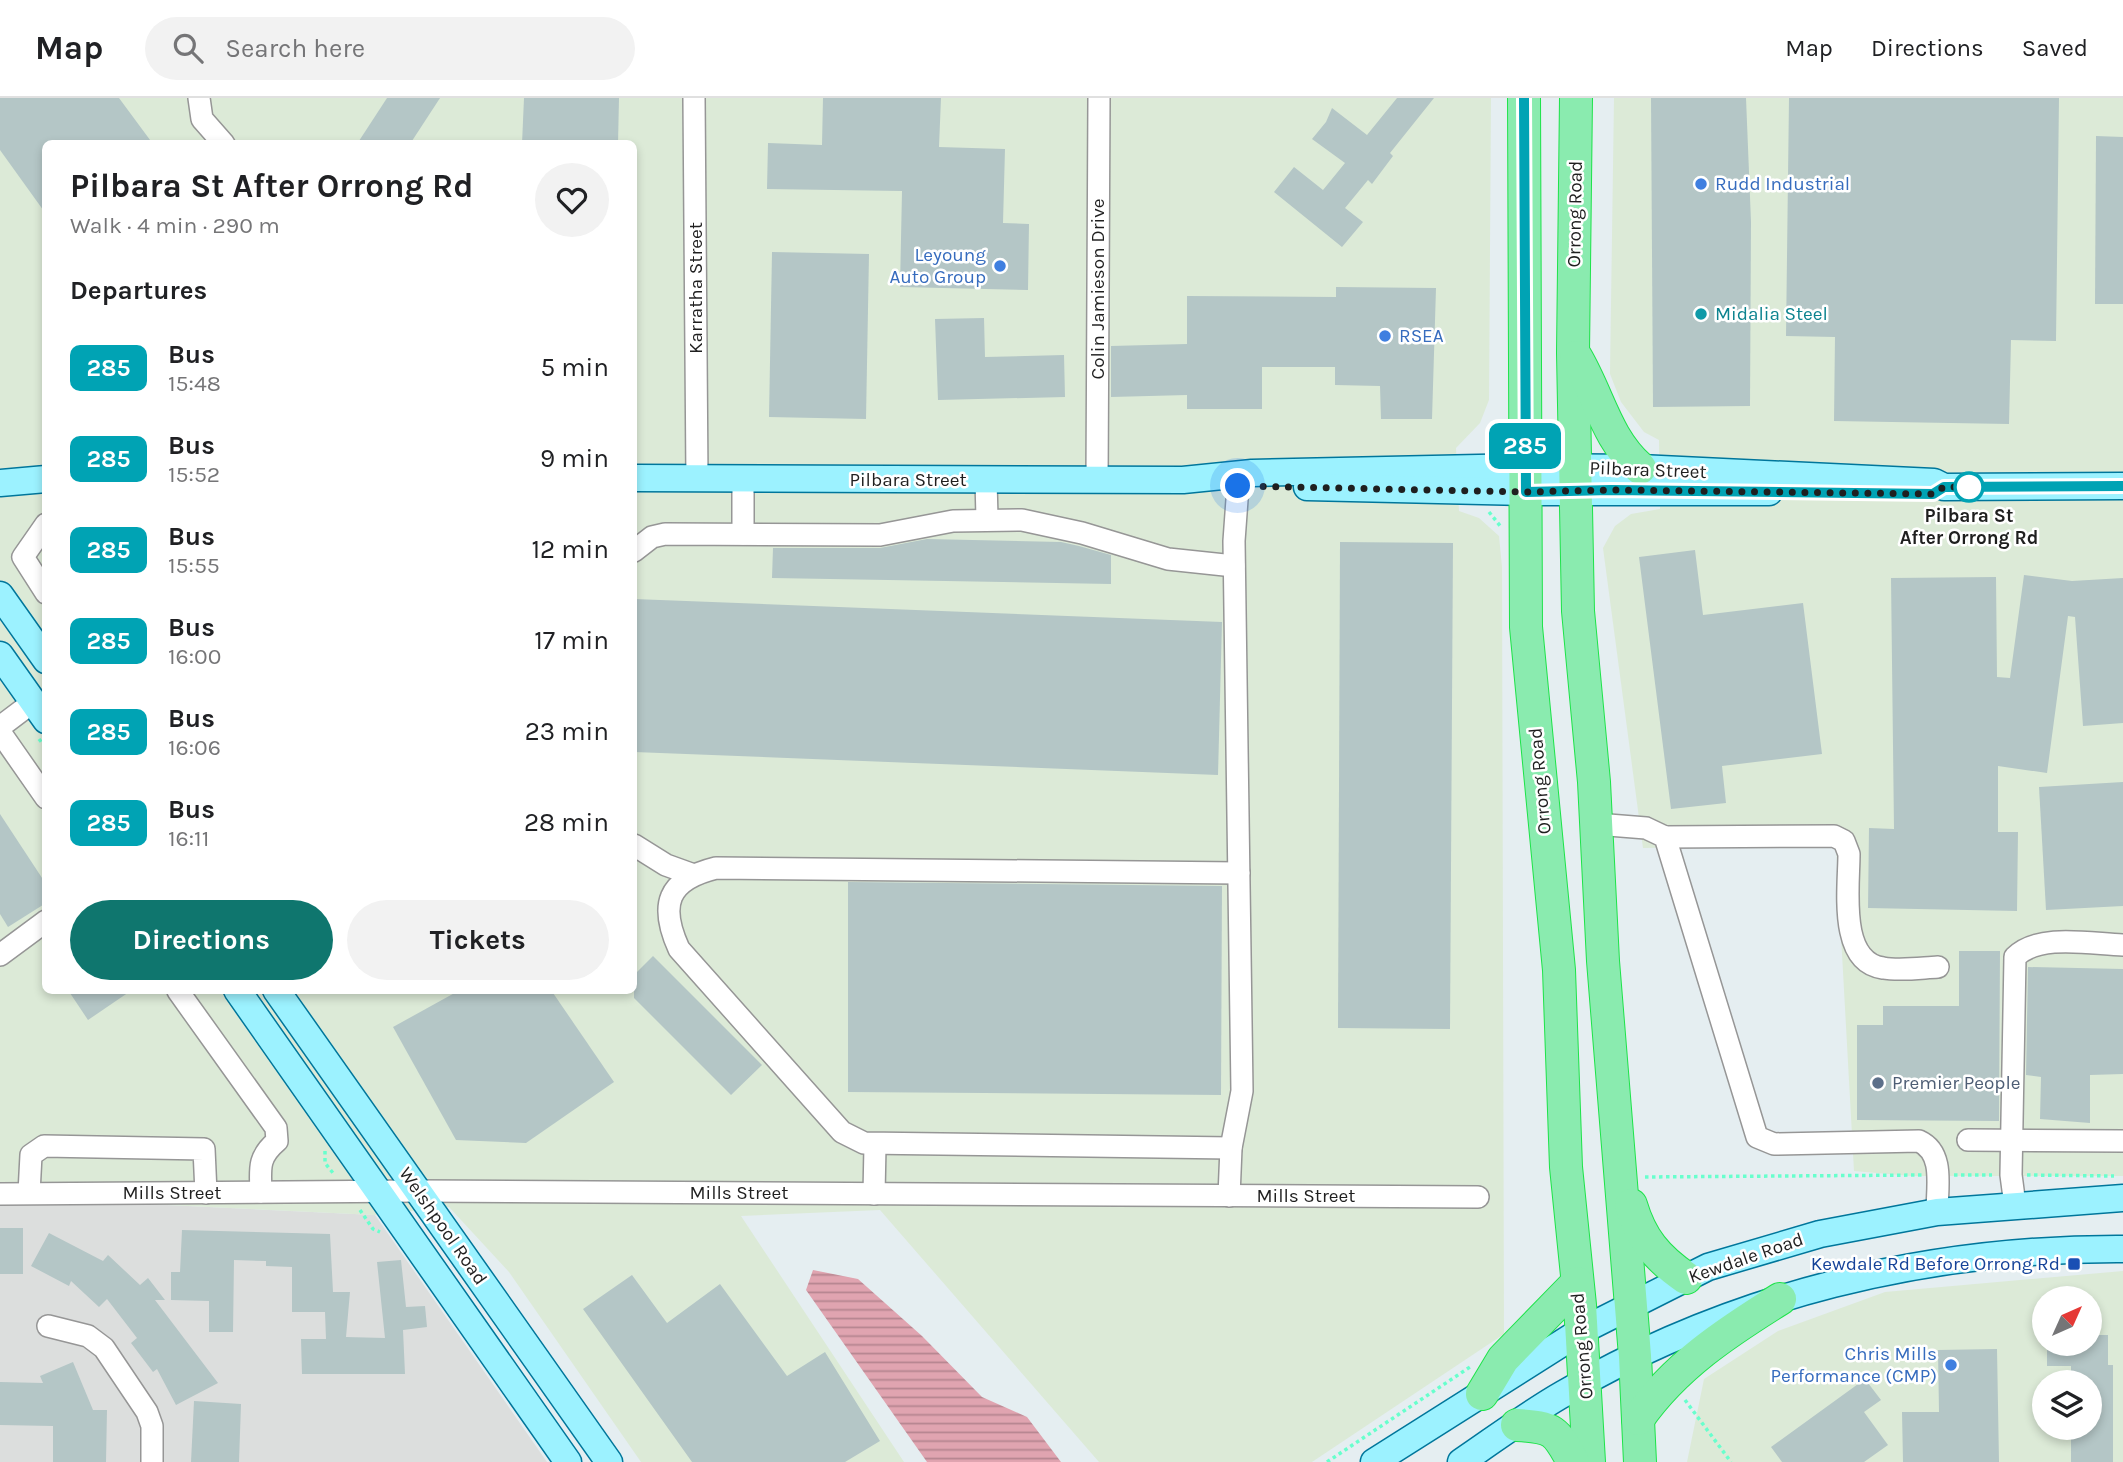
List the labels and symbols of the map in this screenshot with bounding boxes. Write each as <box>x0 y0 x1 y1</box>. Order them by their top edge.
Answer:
street label: Orrong Road <box>1563 160 1587 268</box>
place label: Rudd Industrial <box>1715 173 1850 195</box>
marker: Rudd Industrial <box>1693 176 1709 192</box>
street label: Colin Jamieson Drive <box>1087 198 1109 380</box>
street label: Karratha Street <box>685 222 707 354</box>
place label: Leyoung Auto Group <box>889 244 986 288</box>
marker: Leyoung Auto Group <box>992 258 1008 274</box>
place label: Midalia Steel <box>1715 303 1828 325</box>
marker: Midalia Steel <box>1693 306 1709 322</box>
place label: RSEA <box>1399 325 1444 347</box>
marker: RSEA <box>1377 328 1393 344</box>
line badge: 285 <box>1485 423 1565 469</box>
street label: Pilbara Street <box>1589 457 1707 483</box>
your location <box>1220 468 1255 503</box>
street label: Pilbara Street <box>849 469 967 491</box>
marker: Pilbara St After Orrong Rd <box>1954 472 1984 502</box>
place label: Pilbara St After Orrong Rd <box>1900 505 2038 549</box>
street label: Orrong Road <box>1524 727 1556 835</box>
place label: Premier People <box>1892 1072 2021 1094</box>
marker: Premier People <box>1870 1075 1886 1091</box>
street label: Welshpool Road <box>394 1163 492 1289</box>
street label: Mills Street <box>122 1182 222 1204</box>
street label: Mills Street <box>689 1182 789 1204</box>
street label: Mills Street <box>1256 1185 1356 1207</box>
street label: Kewdale Road <box>1686 1228 1806 1288</box>
place label: Kewdale Rd Before Orrong Rd <box>1811 1253 2060 1275</box>
marker: Kewdale Rd Before Orrong Rd <box>2066 1256 2082 1272</box>
north arrow <box>2032 1286 2102 1356</box>
street label: Orrong Road <box>1566 1292 1598 1400</box>
place label: Chris Mills Performance (CMP) <box>1771 1343 1937 1387</box>
marker: Chris Mills Performance (CMP) <box>1943 1357 1959 1373</box>

